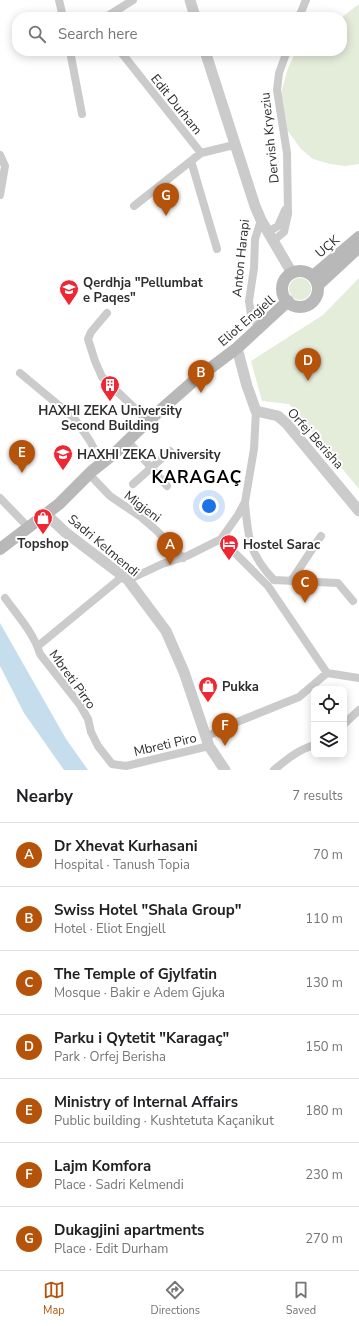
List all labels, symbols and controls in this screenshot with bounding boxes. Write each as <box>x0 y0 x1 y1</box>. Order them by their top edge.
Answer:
search box <box>12 12 347 56</box>
icon: search <box>26 23 48 45</box>
text: Search here <box>58 24 138 44</box>
street label: Edit Durham <box>146 71 206 139</box>
street label: Dervish Kryeziu <box>256 92 284 184</box>
pin: G <box>153 183 179 216</box>
street label: Anton Harapi <box>228 218 254 298</box>
street label: UÇK <box>312 231 344 262</box>
place label: Qerdhja "Pellumbat e Paqes" <box>83 274 204 307</box>
school or university icon: Qerdhja "Pellumbat e Paqes" <box>58 278 80 306</box>
street label: Eliot Engjell <box>214 291 279 350</box>
pin: D <box>295 348 321 381</box>
pin: B <box>188 360 214 393</box>
building icon: HAXHI ZEKA University Second Building <box>99 374 121 402</box>
place label: HAXHI ZEKA University Second Building <box>38 402 182 435</box>
street label: Orfej Berisha <box>283 404 347 473</box>
pin: E <box>9 440 35 473</box>
school or university icon: HAXHI ZEKA University <box>52 443 74 471</box>
place label: HAXHI ZEKA University <box>77 446 221 464</box>
district label: KARAGAÇ <box>152 466 242 489</box>
street label: Migjeni <box>120 487 165 527</box>
your location <box>199 496 219 516</box>
shop icon: Topshop <box>32 507 54 535</box>
street label: Sadri Kelmendi <box>64 511 143 581</box>
pin: A <box>157 532 183 565</box>
hotel icon: Hostel Sarac <box>218 533 240 561</box>
place label: Topshop <box>17 535 69 553</box>
place label: Hostel Sarac <box>243 536 320 554</box>
pin: C <box>292 570 318 603</box>
street label: Mbreti Pirro <box>45 646 100 713</box>
shop icon: Pukka <box>197 675 219 703</box>
place label: Pukka <box>222 678 259 696</box>
map controls <box>311 686 347 758</box>
button: locate <box>311 686 347 722</box>
pin: F <box>212 713 238 746</box>
button: layers <box>311 722 347 758</box>
street label: Mbreti Piro <box>132 729 198 761</box>
text: Nearby <box>16 785 73 808</box>
text: 7 results <box>292 787 343 805</box>
text: Dr Xhevat Kurhasani <box>54 836 197 856</box>
text: A <box>24 846 34 864</box>
text: 70 m <box>313 846 343 864</box>
text: Hospital · Tanush Topia <box>54 856 190 874</box>
text: Swiss Hotel "Shala Group" <box>54 900 242 920</box>
text: B <box>25 910 33 928</box>
text: 110 m <box>305 910 343 928</box>
text: Hotel · Eliot Engjell <box>54 920 166 938</box>
text: The Temple of Gjylfatin <box>54 964 217 984</box>
text: C <box>25 974 33 992</box>
text: 130 m <box>305 974 343 992</box>
text: Mosque · Bakir e Adem Gjuka <box>54 984 225 1002</box>
text: Parku i Qytetit "Karagaç" <box>54 1028 229 1048</box>
text: D <box>24 1038 34 1056</box>
text: 150 m <box>305 1038 343 1056</box>
text: Park · Orfej Berisha <box>54 1048 166 1066</box>
text: Ministry of Internal Affairs <box>54 1092 238 1112</box>
text: E <box>25 1102 33 1120</box>
text: 180 m <box>305 1102 343 1120</box>
text: Public building · Kushtetuta Kaçanikut <box>54 1112 274 1130</box>
text: Lajm Komfora <box>54 1156 151 1176</box>
text: F <box>25 1166 33 1184</box>
text: 230 m <box>305 1166 343 1184</box>
text: Place · Sadri Kelmendi <box>54 1176 184 1194</box>
text: Dukagjini apartments <box>54 1220 204 1240</box>
text: G <box>24 1230 34 1248</box>
text: 270 m <box>305 1230 343 1248</box>
text: Place · Edit Durham <box>54 1240 168 1258</box>
tab: Map <box>43 1279 65 1318</box>
tab: Directions <box>151 1279 200 1318</box>
tab: Saved <box>286 1279 316 1318</box>

